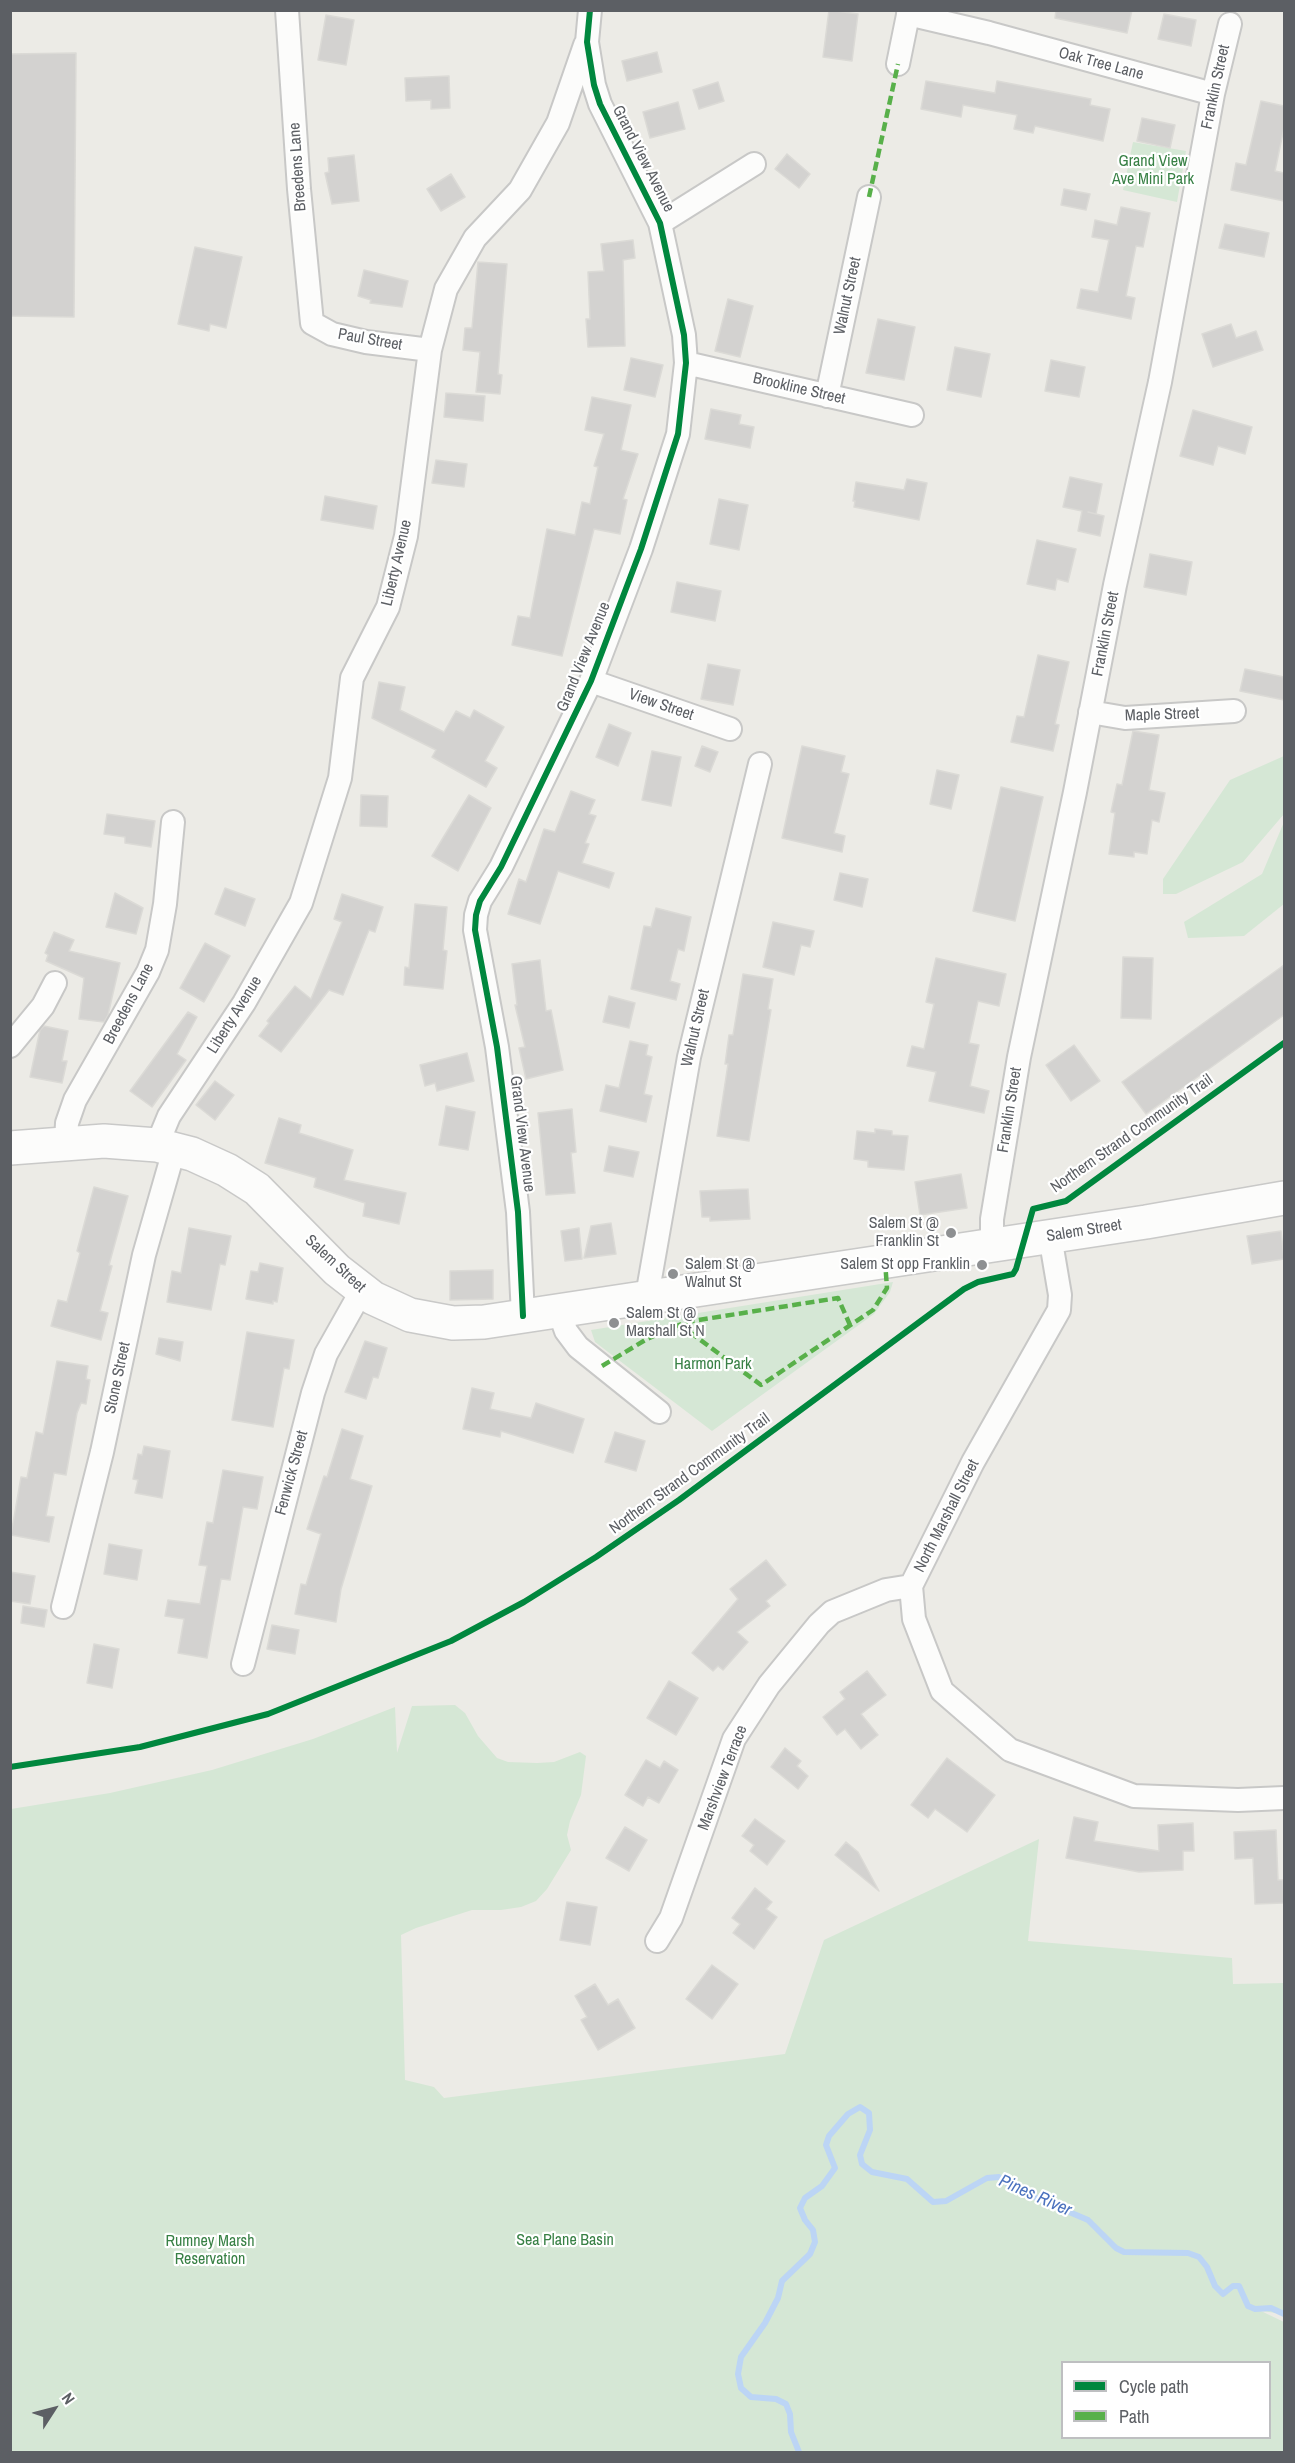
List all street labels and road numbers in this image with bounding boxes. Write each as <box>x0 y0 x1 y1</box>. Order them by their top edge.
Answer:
street label: Oak Tree Lane <box>1056 43 1146 85</box>
street label: Franklin Street <box>1198 43 1234 131</box>
street label: Grand View Avenue <box>608 103 678 215</box>
street label: Breedens Lane <box>285 122 311 212</box>
street label: Walnut Street <box>830 255 866 337</box>
street label: Paul Street <box>336 325 404 355</box>
street label: Brookline Street <box>751 369 847 409</box>
street label: Liberty Avenue <box>378 518 416 608</box>
street label: Franklin Street <box>1088 590 1124 678</box>
street label: Grand View Avenue <box>553 599 615 715</box>
street label: View Street <box>626 685 696 725</box>
street label: Maple Street <box>1124 704 1200 726</box>
street label: Breedens Lane <box>100 960 158 1048</box>
street label: Liberty Avenue <box>204 973 266 1057</box>
street label: Walnut Street <box>678 987 714 1069</box>
street label: Franklin Street <box>994 1066 1026 1154</box>
street label: Northern Strand Community Trail <box>1047 1071 1217 1197</box>
street label: Grand View Avenue <box>505 1075 539 1193</box>
street label: Salem Street <box>1045 1216 1123 1246</box>
street label: Salem Street <box>301 1231 369 1297</box>
street label: Stone Street <box>101 1340 135 1416</box>
street label: Northern Strand Community Trail <box>606 1409 774 1539</box>
street label: Fenwick Street <box>271 1429 313 1517</box>
street label: North Marshall Street <box>910 1456 984 1576</box>
street label: Marshview Terrace <box>694 1723 752 1833</box>

